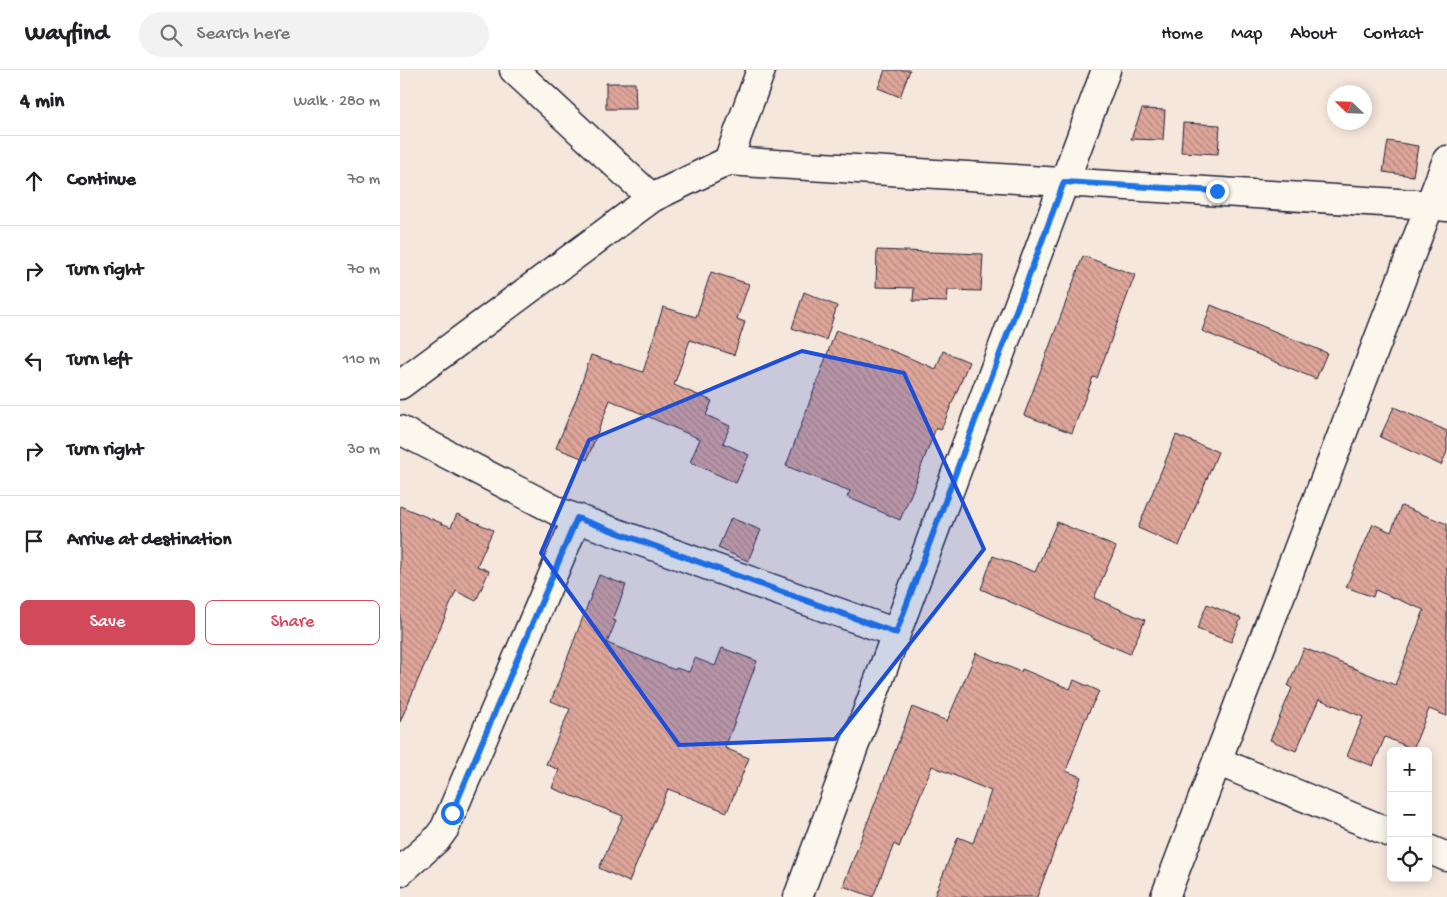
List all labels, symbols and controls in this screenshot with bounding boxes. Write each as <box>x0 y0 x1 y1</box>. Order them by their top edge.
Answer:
search box <box>139 12 489 57</box>
text: Wayfind <box>25 20 109 49</box>
icon: search <box>157 21 185 49</box>
text: Search here <box>197 23 290 46</box>
text: Home <box>1161 24 1203 45</box>
text: Map <box>1231 24 1262 45</box>
text: About <box>1290 24 1336 45</box>
text: Contact <box>1364 24 1422 45</box>
north arrow <box>1327 85 1372 130</box>
text: 4 min <box>20 90 64 115</box>
text: Walk · 280 m <box>293 93 380 112</box>
icon: ahead <box>20 167 48 195</box>
text: Continue <box>67 169 136 192</box>
text: 70 m <box>347 171 380 190</box>
route end <box>1206 180 1229 203</box>
icon: right <box>20 257 48 285</box>
text: Turn right <box>67 259 143 282</box>
text: 70 m <box>347 261 380 280</box>
icon: left <box>20 347 48 375</box>
text: Turn left <box>67 349 131 372</box>
text: 110 m <box>343 351 380 370</box>
icon: right <box>20 437 48 465</box>
text: Turn right <box>67 439 143 462</box>
text: 30 m <box>347 441 380 460</box>
icon: arrive <box>20 527 48 555</box>
text: Arrive at destination <box>67 529 231 552</box>
button: Save <box>20 600 195 645</box>
button: Share <box>205 600 380 645</box>
map controls <box>1387 747 1432 882</box>
button: + <box>1387 747 1432 792</box>
button: − <box>1387 792 1432 837</box>
route start <box>441 802 464 825</box>
button: locate <box>1387 837 1432 882</box>

